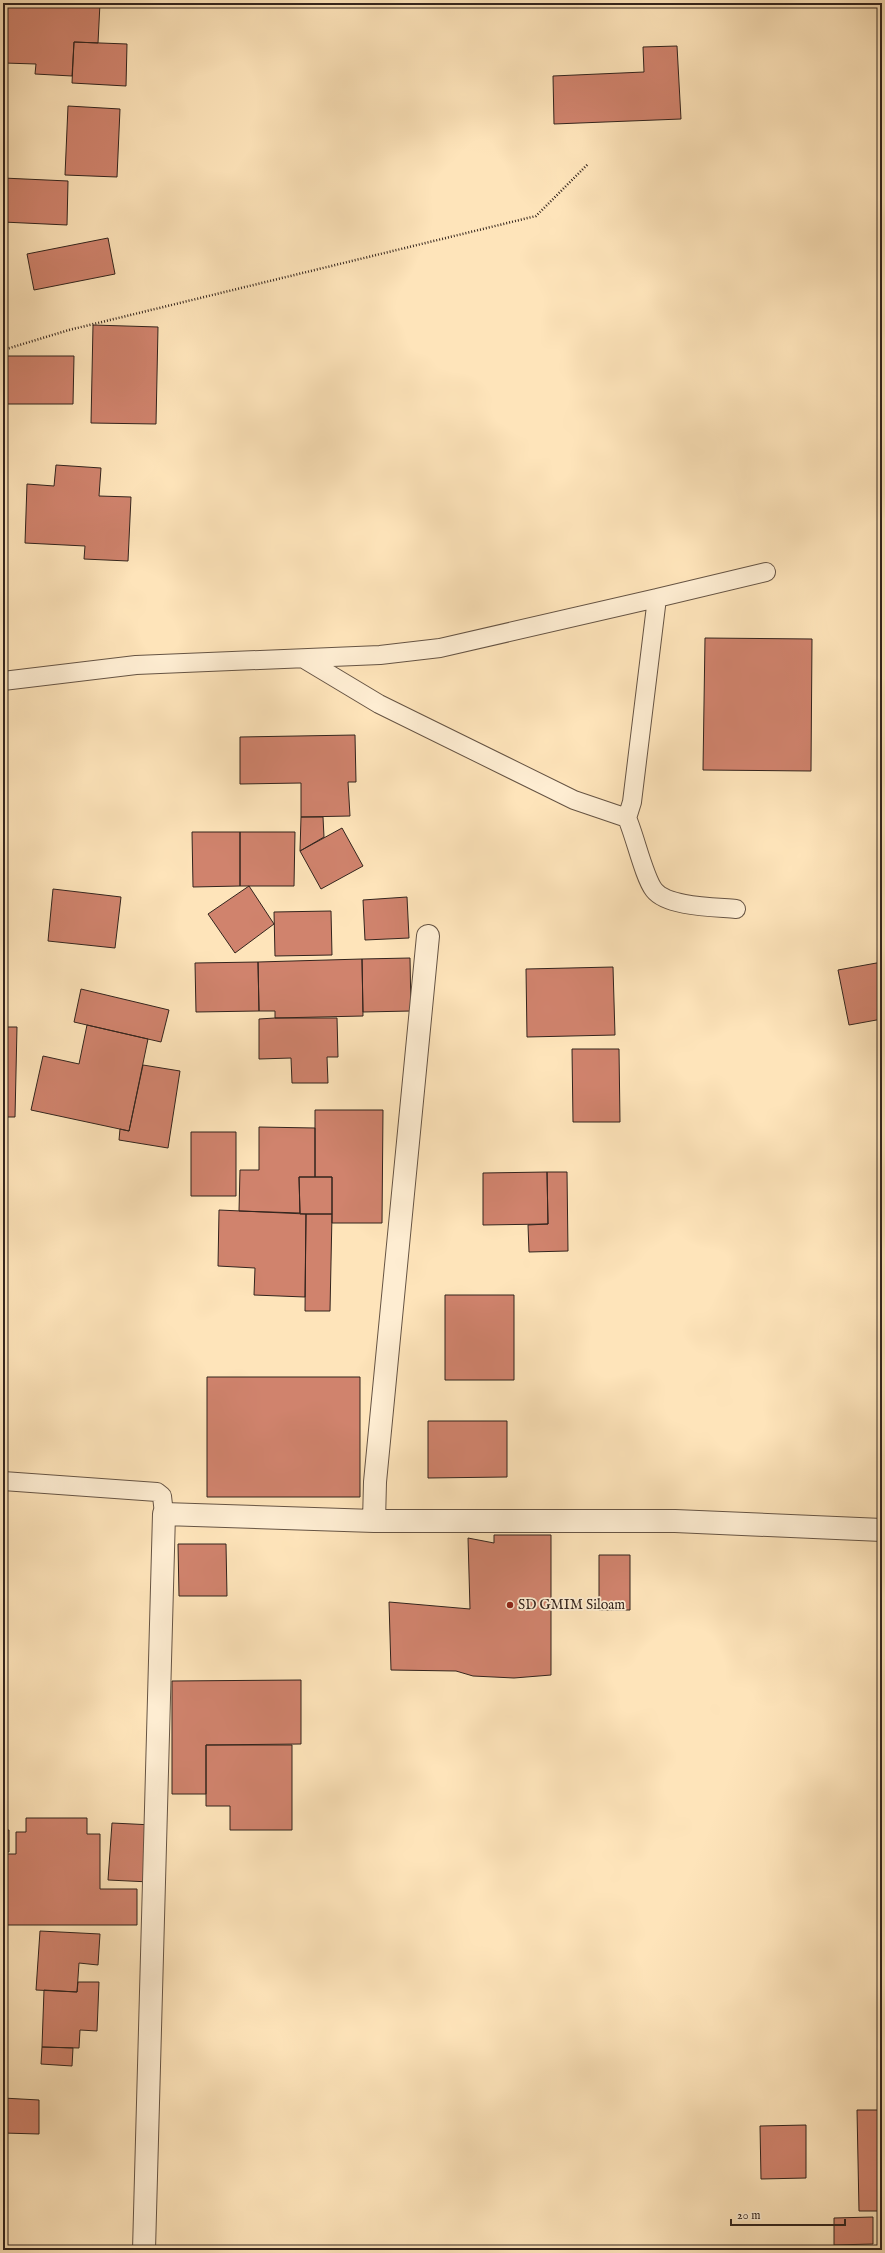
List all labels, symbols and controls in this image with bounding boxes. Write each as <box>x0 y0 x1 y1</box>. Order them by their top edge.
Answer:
place label: SD GMIM Siloam <box>518 1596 625 1614</box>
marker: SD GMIM Siloam <box>505 1600 515 1610</box>
scale bar <box>731 2201 845 2227</box>
text: 20 m <box>737 2208 760 2223</box>

